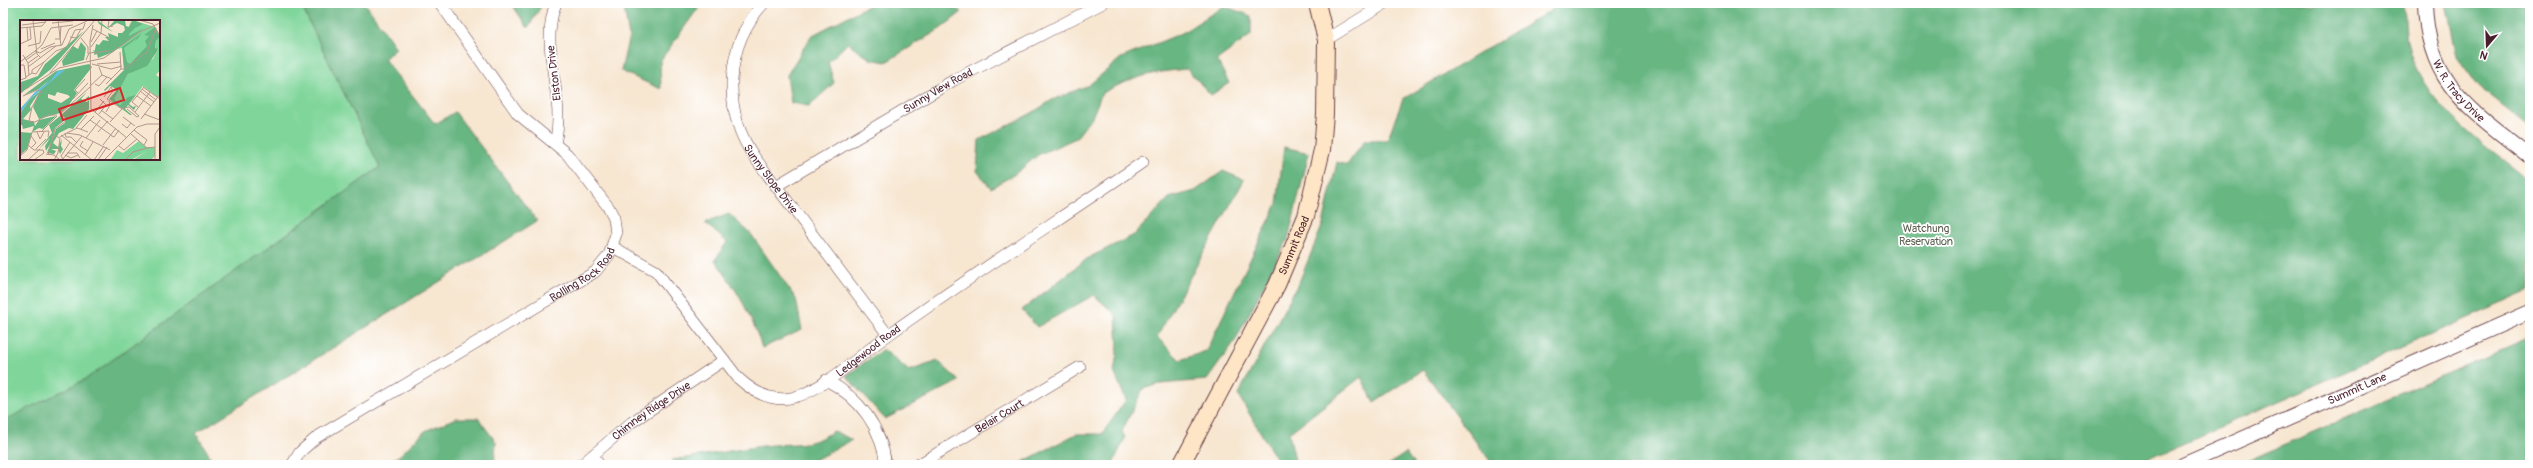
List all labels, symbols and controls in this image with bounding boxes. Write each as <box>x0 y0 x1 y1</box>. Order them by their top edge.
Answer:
inset map <box>20 20 160 160</box>
north arrow <box>2467 26 2507 66</box>
street label: Elston Drive <box>544 44 564 101</box>
text: N <box>2478 47 2490 62</box>
street label: W. R. Tracy Drive <box>2430 58 2488 125</box>
street label: Sunny View Road <box>901 65 975 115</box>
street label: Sunny Slope Drive <box>741 142 801 216</box>
street label: Summit Road <box>1276 214 1312 277</box>
park label: Watchung Reservation <box>1899 222 1953 248</box>
street label: Rolling Rock Road <box>547 246 618 304</box>
street label: Ledgewood Road <box>833 322 903 379</box>
street label: Summit Lane <box>2326 370 2389 407</box>
street label: Chimney Ridge Drive <box>609 378 693 443</box>
street label: Belair Court <box>973 396 1026 435</box>

